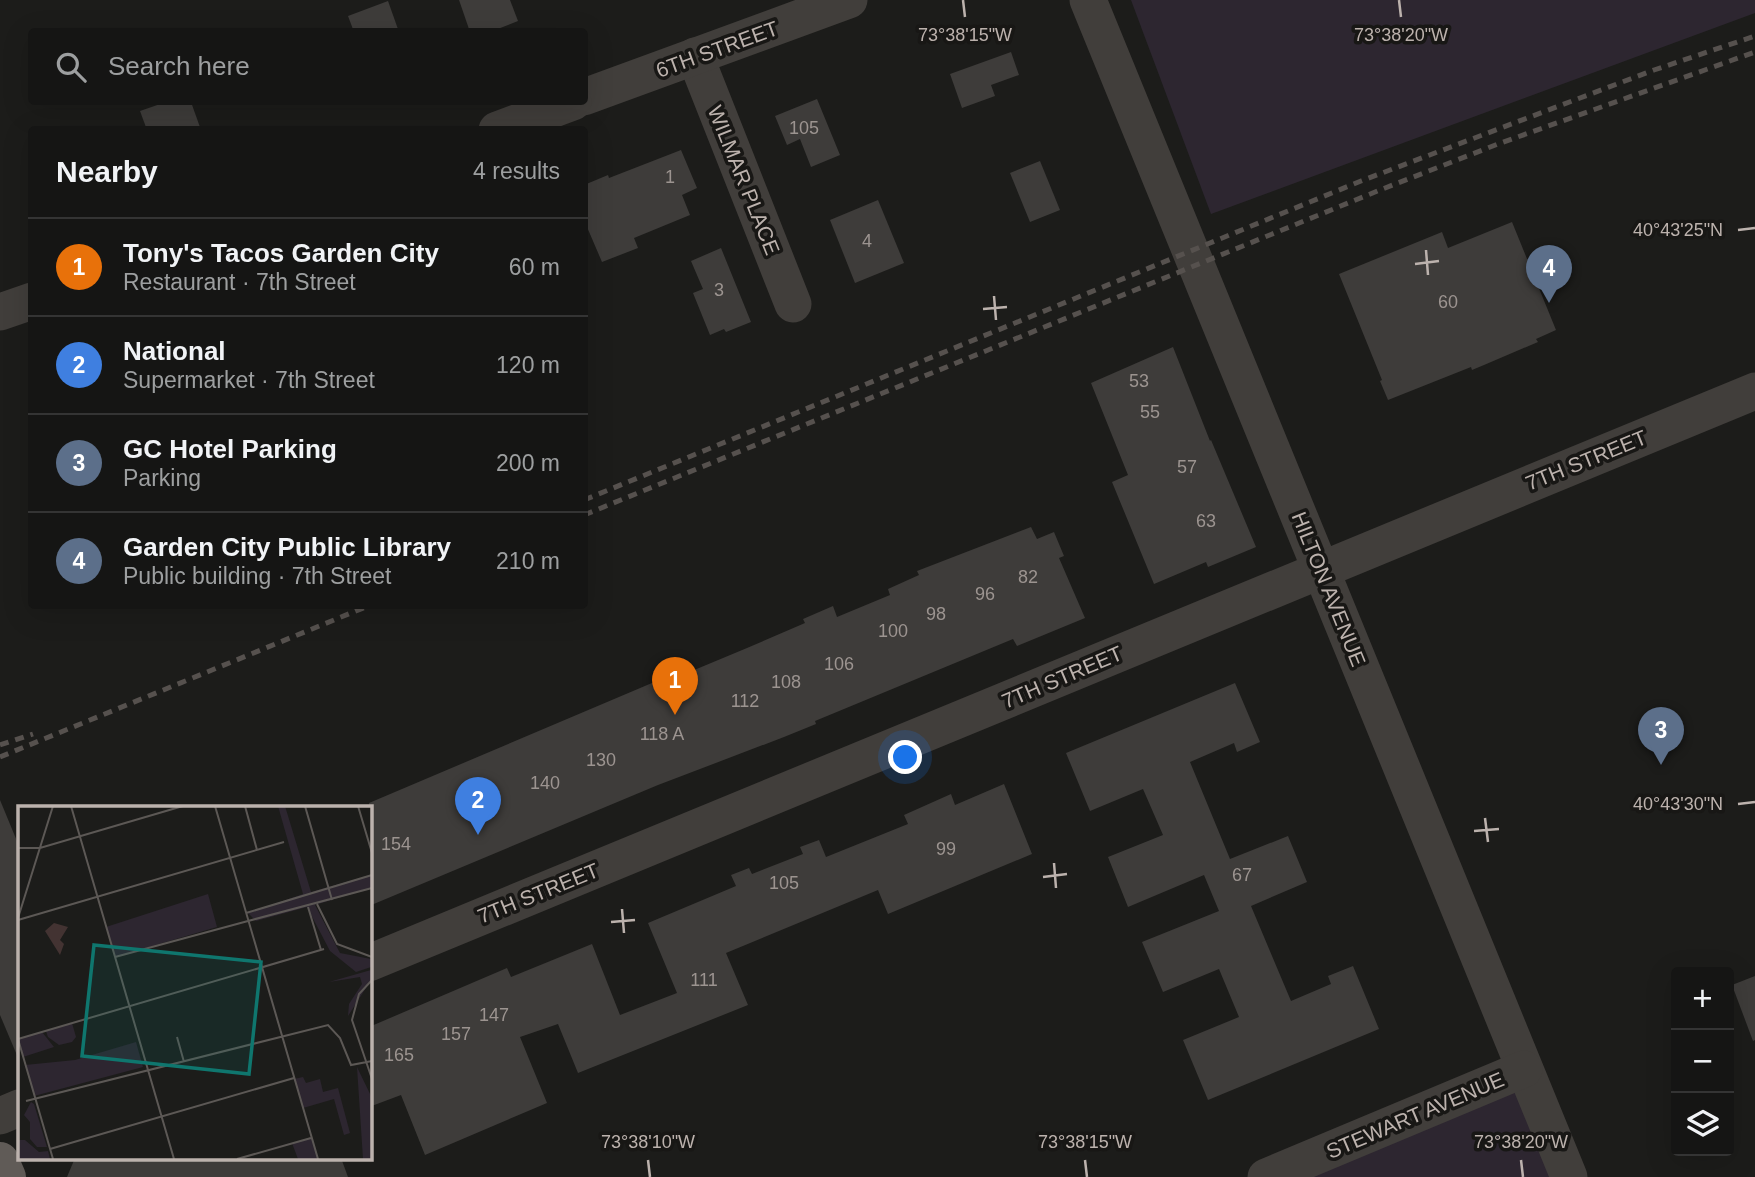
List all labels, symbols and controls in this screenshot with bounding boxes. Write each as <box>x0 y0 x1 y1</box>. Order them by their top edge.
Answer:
street label: 6TH STREET <box>653 16 781 82</box>
text: 73°38'15"W <box>918 25 1012 45</box>
text: 73°38'20"W <box>1354 25 1448 45</box>
search box <box>28 28 588 105</box>
icon: search <box>52 48 90 86</box>
text: Search here <box>108 51 250 81</box>
street label: WILMAR PLACE <box>704 102 784 258</box>
house number: 105 <box>789 118 819 138</box>
text: Nearby <box>56 155 158 188</box>
text: 4 results <box>473 158 560 184</box>
house number: 1 <box>665 167 675 187</box>
text: 40°43'25"N <box>1633 220 1723 240</box>
house number: 4 <box>862 231 872 251</box>
text: Tony's Tacos Garden City <box>123 238 439 268</box>
pin: 4 <box>1526 245 1572 303</box>
text: 1 <box>73 254 85 280</box>
text: 60 m <box>509 254 560 280</box>
text: Restaurant · 7th Street <box>123 269 356 295</box>
house number: 3 <box>714 280 724 300</box>
house number: 60 <box>1438 292 1458 312</box>
text: National <box>123 336 226 366</box>
text: 2 <box>73 352 85 378</box>
text: 120 m <box>496 352 560 378</box>
text: Supermarket · 7th Street <box>123 367 375 393</box>
house number: 53 <box>1129 371 1149 391</box>
house number: 55 <box>1140 402 1160 422</box>
street label: 7TH STREET <box>1522 425 1650 495</box>
text: GC Hotel Parking <box>123 434 337 464</box>
text: 3 <box>73 450 85 476</box>
text: 200 m <box>496 450 560 476</box>
house number: 57 <box>1177 457 1197 477</box>
text: Parking <box>123 465 201 491</box>
street label: HILTON AVENUE <box>1288 508 1370 670</box>
house number: 63 <box>1196 511 1216 531</box>
text: Garden City Public Library <box>123 532 451 562</box>
text: 4 <box>73 548 85 574</box>
text: 210 m <box>496 548 560 574</box>
text: Public building · 7th Street <box>123 563 392 589</box>
house number: 82 <box>1018 567 1038 587</box>
house number: 96 <box>975 584 995 604</box>
house number: 98 <box>926 604 946 624</box>
house number: 100 <box>878 621 908 641</box>
street label: 7TH STREET <box>998 641 1126 713</box>
house number: 106 <box>824 654 854 674</box>
pin: 1 <box>652 657 698 715</box>
house number: 108 <box>771 672 801 692</box>
house number: 112 <box>731 691 759 711</box>
pin: 3 <box>1638 707 1684 765</box>
house number: 118 A <box>640 724 684 744</box>
your location <box>888 740 922 774</box>
house number: 130 <box>586 750 616 770</box>
house number: 140 <box>530 773 560 793</box>
pin: 2 <box>455 777 501 835</box>
text: 40°43'30"N <box>1633 794 1723 814</box>
inset map <box>18 806 371 1160</box>
house number: 154 <box>381 834 411 854</box>
house number: 99 <box>936 839 956 859</box>
street label: 7TH STREET <box>474 858 602 928</box>
house number: 67 <box>1232 865 1252 885</box>
house number: 105 <box>769 873 799 893</box>
map controls <box>1671 967 1734 1156</box>
button: + <box>1671 967 1734 1030</box>
house number: 111 <box>690 970 718 990</box>
house number: 147 <box>479 1005 509 1025</box>
house number: 157 <box>441 1024 471 1044</box>
button: − <box>1671 1030 1734 1093</box>
house number: 165 <box>384 1045 414 1065</box>
street label: STEWART AVENUE <box>1323 1067 1507 1163</box>
button: layers <box>1671 1093 1734 1156</box>
text: 73°38'10"W <box>601 1132 695 1152</box>
text: 73°38'15"W <box>1038 1132 1132 1152</box>
text: 73°38'20"W <box>1474 1132 1568 1152</box>

